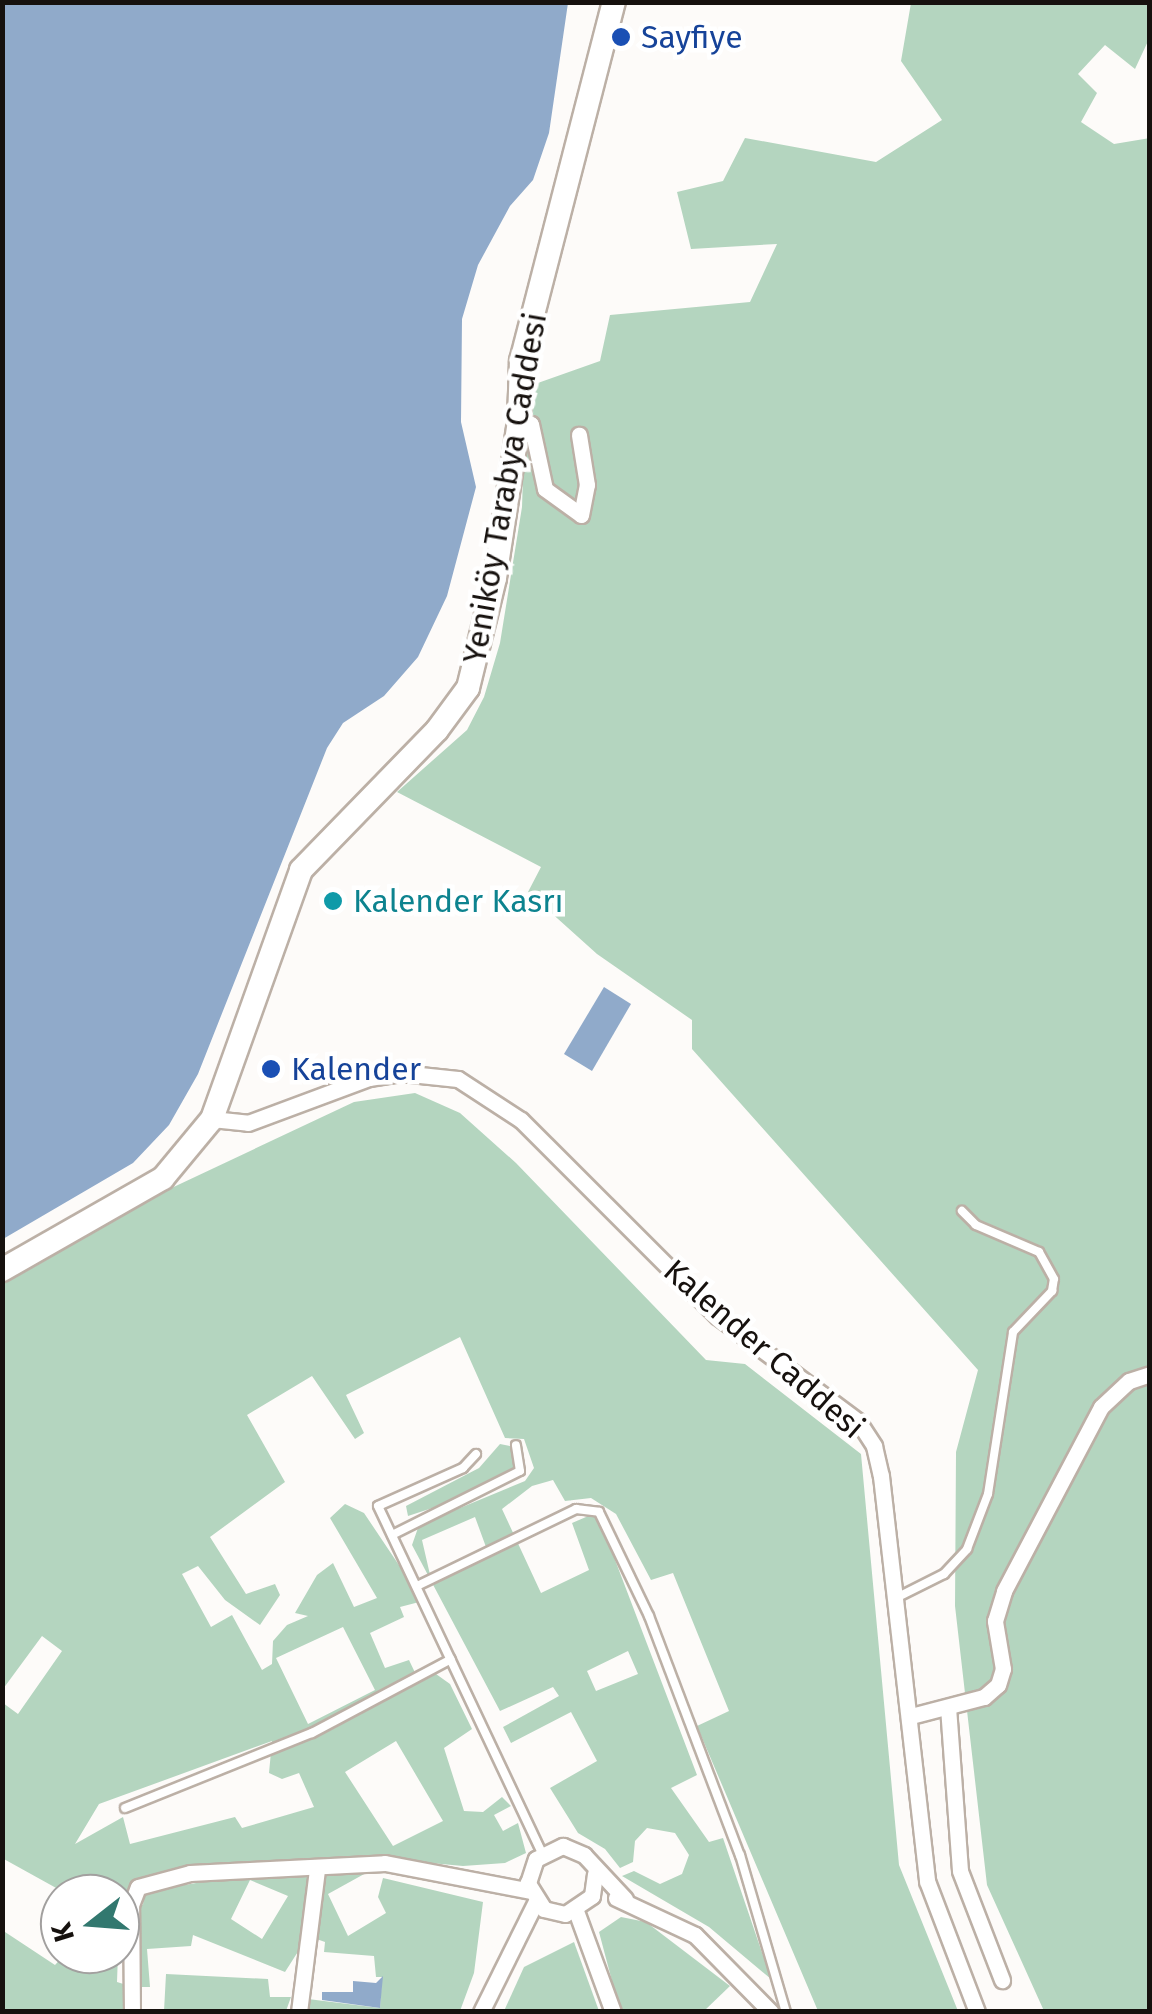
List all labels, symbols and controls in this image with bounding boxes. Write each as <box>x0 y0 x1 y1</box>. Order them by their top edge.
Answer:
place label: Sayfiye <box>641 18 743 56</box>
marker: Sayfiye <box>610 26 632 48</box>
street label: Yeniköy Tarabya Caddesi <box>455 310 555 666</box>
place label: Kalender Kasrı <box>353 882 564 920</box>
marker: Kalender Kasrı <box>322 890 344 912</box>
place label: Kalender <box>291 1050 421 1088</box>
marker: Kalender <box>260 1058 282 1080</box>
street label: Kalender Caddesi <box>656 1251 872 1447</box>
north arrow <box>40 1874 140 1974</box>
text: K <box>44 1919 81 1946</box>

